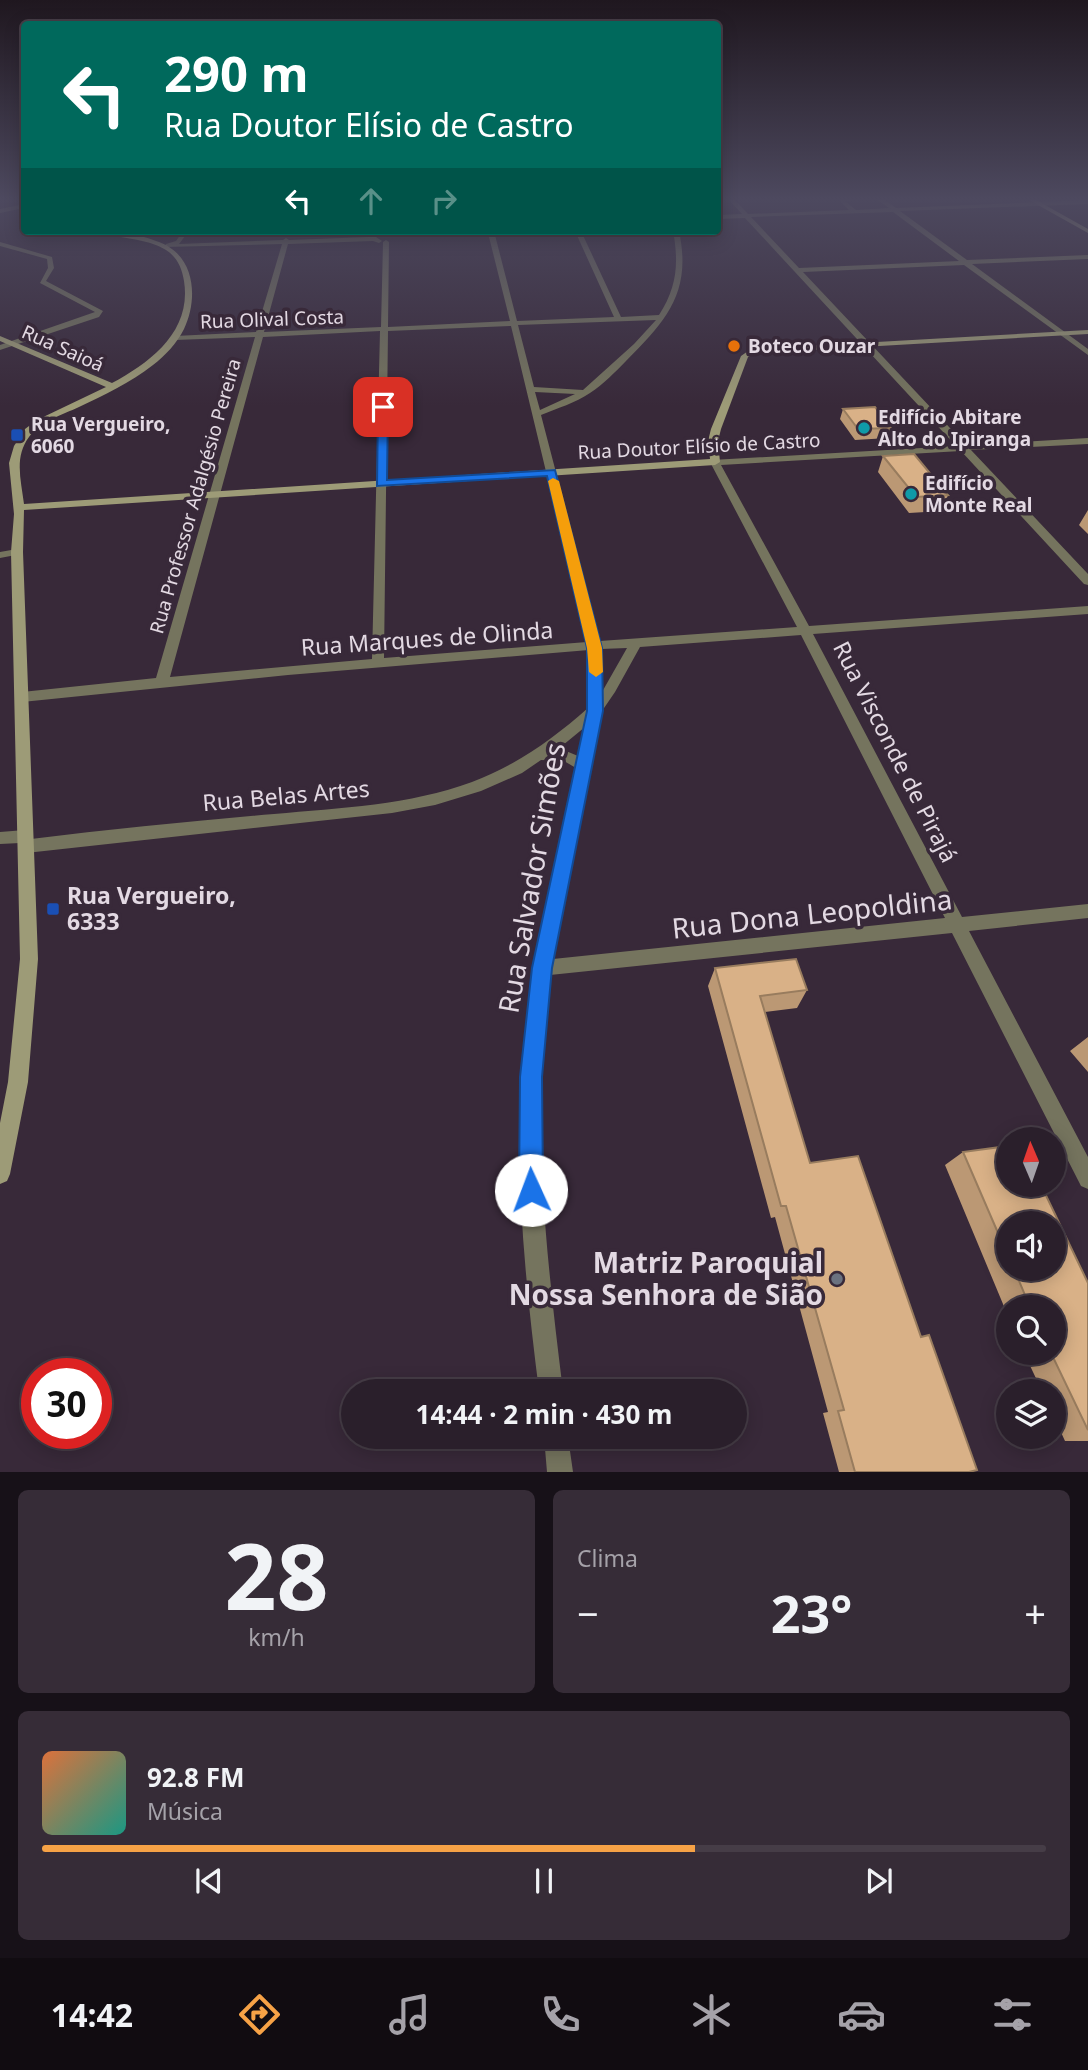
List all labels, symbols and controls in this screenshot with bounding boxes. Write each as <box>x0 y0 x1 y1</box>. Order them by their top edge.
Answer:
text: 290 m <box>164 40 309 106</box>
icon: left <box>49 49 140 140</box>
text: Rua Doutor Elísio de Castro <box>164 103 574 146</box>
icon: left <box>279 182 317 220</box>
icon: ahead <box>352 182 390 220</box>
icon: right <box>425 182 463 220</box>
street label: Rua Olival Costa <box>200 303 344 335</box>
street label: Rua Saioá <box>18 318 108 378</box>
place label: Boteco Ouzar <box>748 333 876 359</box>
marker: Boteco Ouzar <box>726 338 742 354</box>
street label: Rua Professor Adalgésio Pereira <box>143 355 247 637</box>
pin <box>353 377 413 437</box>
icon: arrive <box>364 388 402 426</box>
place label: Edifício Abitare Alto do Ipiranga <box>878 404 1031 452</box>
place label: Rua Vergueiro, 6060 <box>31 411 171 459</box>
marker: Edifício Abitare Alto do Ipiranga <box>856 420 872 436</box>
marker: Rua Vergueiro, 6060 <box>9 427 25 443</box>
street label: Rua Doutor Elísio de Castro <box>577 427 821 465</box>
place label: Edifício Monte Real <box>925 470 1033 518</box>
marker: Edifício Monte Real <box>903 486 919 502</box>
street label: Rua Marques de Olinda <box>300 613 554 663</box>
street label: Rua Visconde de Pirajá <box>826 636 966 868</box>
street label: Rua Salvador Simões <box>489 740 574 1016</box>
street label: Rua Belas Artes <box>201 772 371 818</box>
place label: Rua Vergueiro, 6333 <box>67 879 236 937</box>
street label: Rua Dona Leopoldina <box>670 879 954 947</box>
marker: Rua Vergueiro, 6333 <box>45 901 61 917</box>
north arrow <box>996 1127 1066 1197</box>
map controls <box>996 1127 1066 1449</box>
position arrow <box>494 1153 568 1227</box>
button: sound <box>996 1211 1066 1281</box>
place label: Matriz Paroquial Nossa Senhora de Sião <box>509 1243 823 1313</box>
marker: Matriz Paroquial Nossa Senhora de Sião <box>829 1271 845 1287</box>
button: search <box>996 1295 1066 1365</box>
speed limit sign: 30 <box>21 1358 112 1449</box>
button: layers <box>996 1379 1066 1449</box>
text: 14:44 · 2 min · 430 m <box>416 1396 672 1432</box>
text: 28 <box>224 1513 329 1637</box>
text: Clima <box>577 1542 638 1574</box>
text: 23° <box>771 1577 852 1648</box>
text: − <box>577 1587 599 1639</box>
text: + <box>1024 1587 1046 1639</box>
text: km/h <box>248 1621 305 1653</box>
text: 92.8 FM <box>147 1759 244 1795</box>
text: Música <box>147 1795 223 1827</box>
icon: previous <box>190 1862 228 1900</box>
icon: pause <box>525 1862 563 1900</box>
icon: next <box>860 1862 898 1900</box>
icon: directions <box>235 1990 284 2039</box>
icon: music <box>385 1990 434 2039</box>
icon: phone <box>536 1990 585 2039</box>
icon: climate <box>687 1990 736 2039</box>
icon: car <box>837 1990 886 2039</box>
icon: filters <box>988 1990 1037 2039</box>
text: 14:42 <box>51 1993 133 2036</box>

